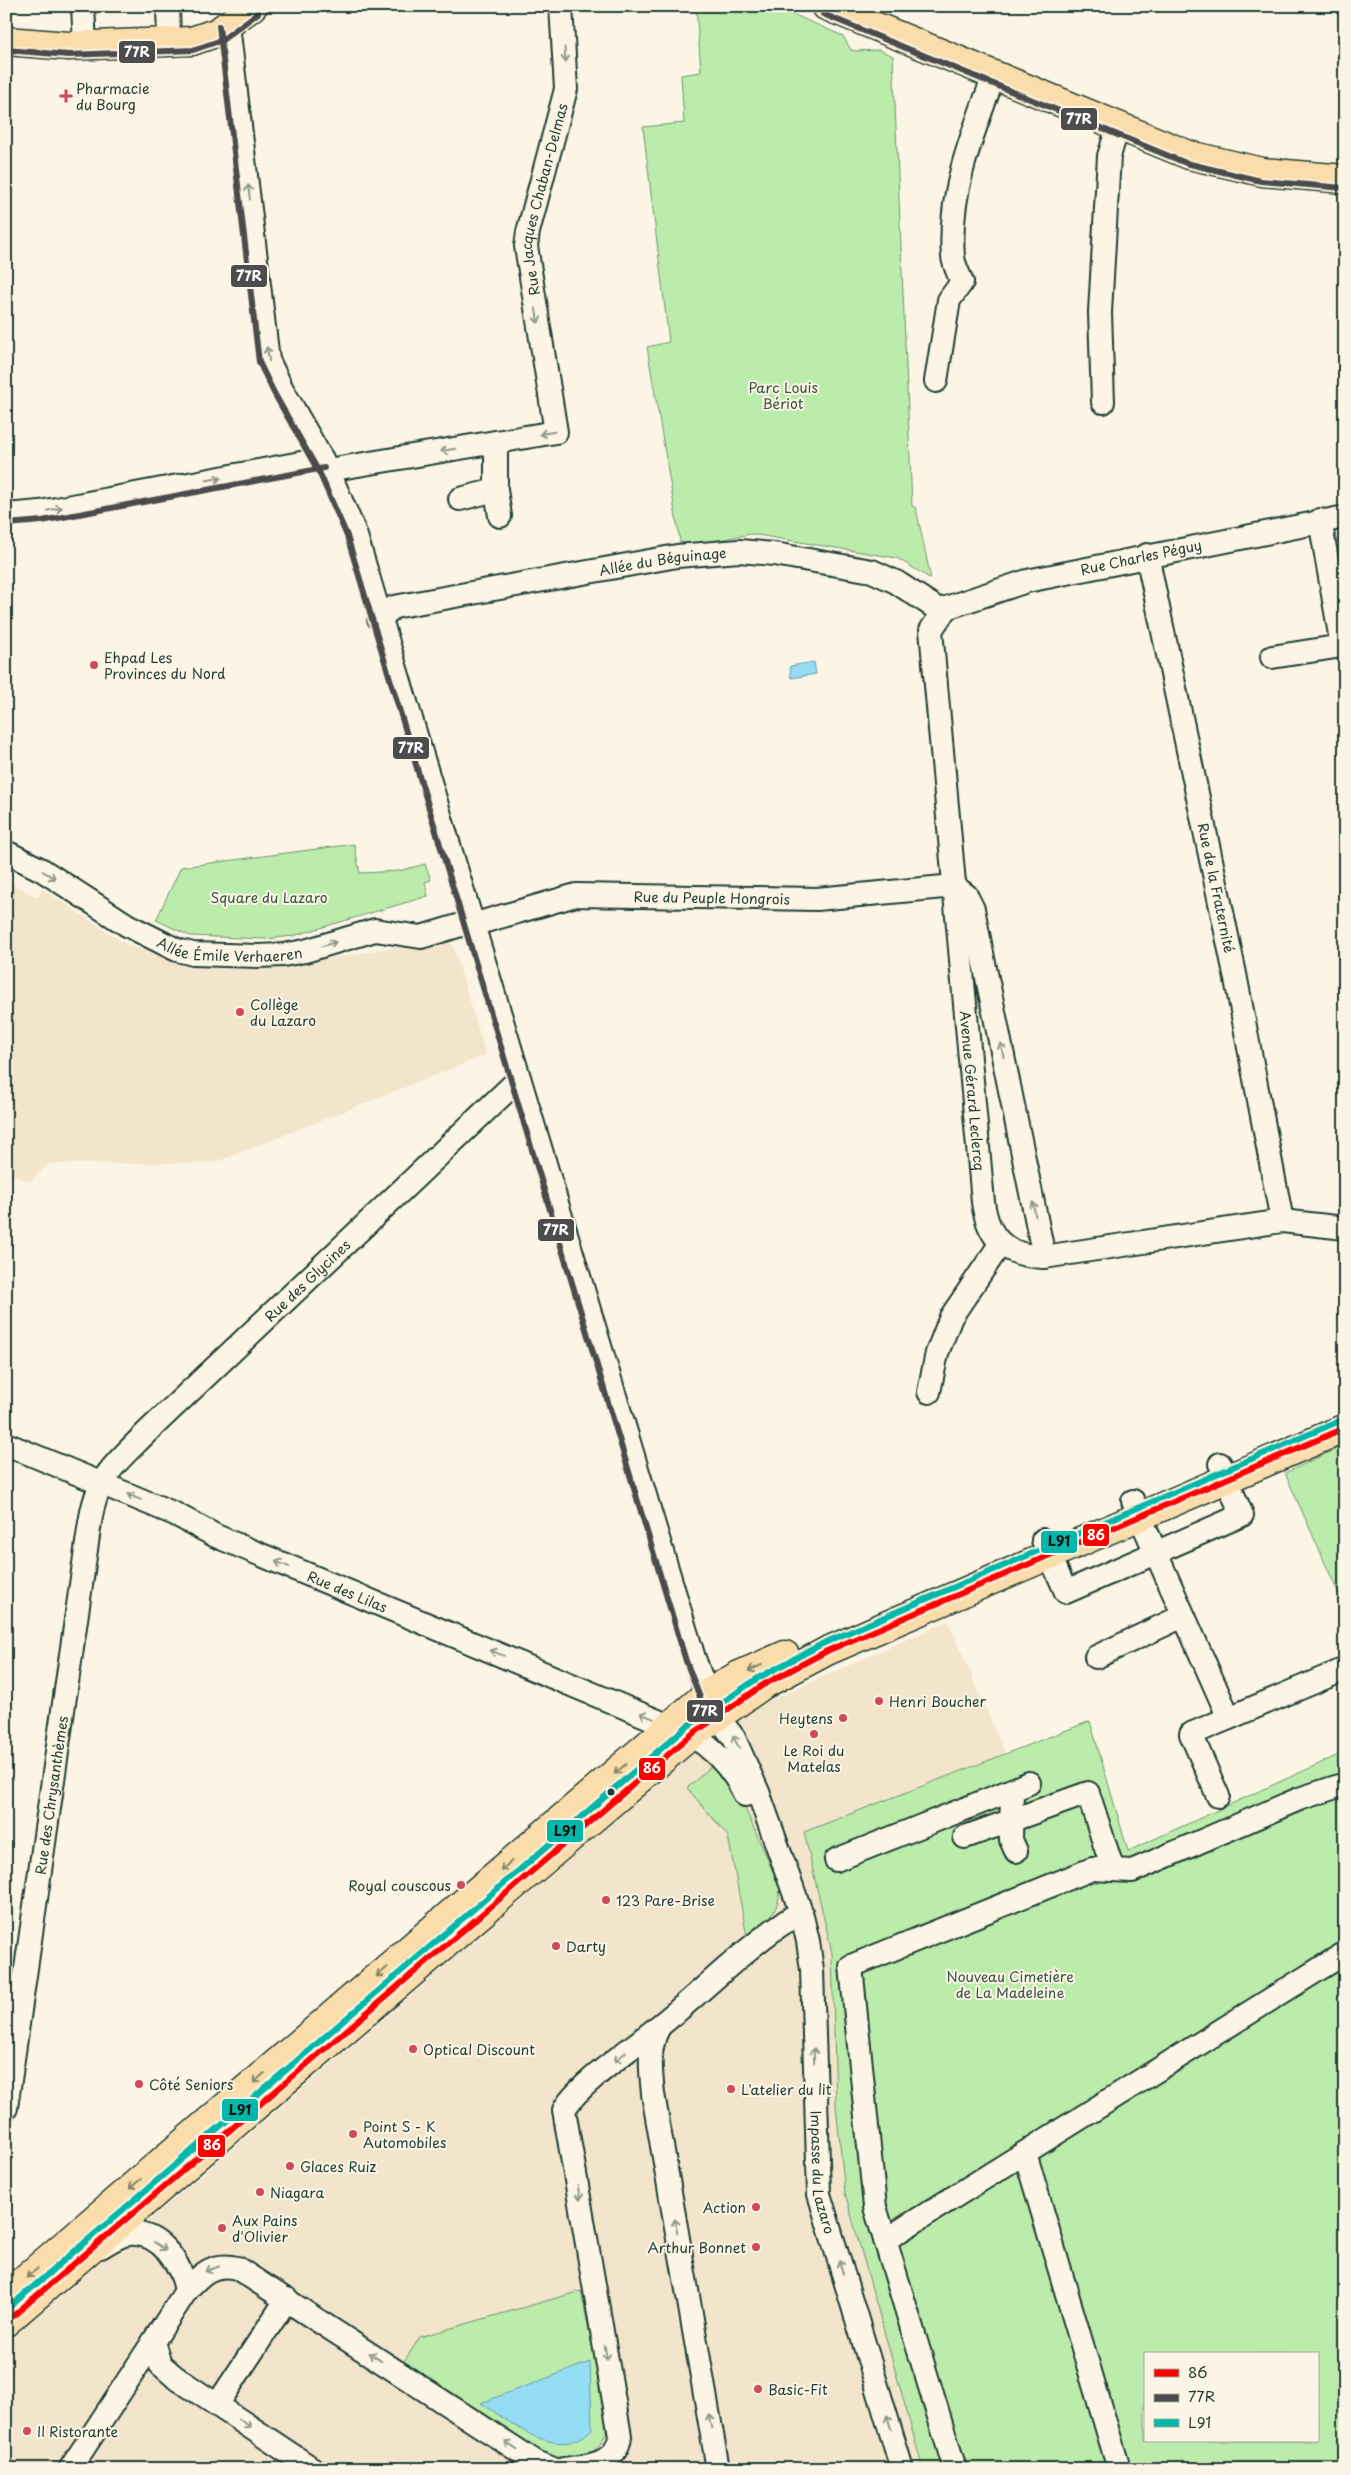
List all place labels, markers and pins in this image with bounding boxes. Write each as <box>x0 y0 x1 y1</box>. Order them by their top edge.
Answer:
place label: Pharmacie du Bourg <box>76 78 149 115</box>
marker: Pharmacie du Bourg <box>60 90 72 102</box>
place label: Ehpad Les Provinces du Nord <box>104 647 225 684</box>
marker: Ehpad Les Provinces du Nord <box>88 659 100 671</box>
place label: Collège du Lazaro <box>250 994 316 1031</box>
marker: Collège du Lazaro <box>234 1006 246 1018</box>
place label: Henri Boucher <box>889 1691 987 1712</box>
marker: Henri Boucher <box>873 1695 885 1707</box>
place label: Heytens <box>779 1708 833 1729</box>
marker: Heytens <box>837 1712 849 1724</box>
marker: Le Roi du Matelas <box>808 1728 820 1740</box>
place label: Le Roi du Matelas <box>784 1740 844 1777</box>
unlabelled marker <box>606 1787 616 1797</box>
place label: Royal couscous <box>348 1875 451 1896</box>
marker: Royal couscous <box>455 1879 467 1891</box>
place label: 123 Pare-Brise <box>616 1890 715 1911</box>
marker: 123 Pare-Brise <box>600 1894 612 1906</box>
place label: Darty <box>566 1936 606 1957</box>
marker: Darty <box>550 1940 562 1952</box>
place label: Optical Discount <box>423 2039 535 2060</box>
marker: Optical Discount <box>407 2043 419 2055</box>
place label: Côté Seniors <box>149 2074 233 2095</box>
marker: Côté Seniors <box>133 2078 145 2090</box>
place label: L'atelier du lit <box>741 2079 832 2100</box>
marker: L'atelier du lit <box>725 2083 737 2095</box>
place label: Point S - K Automobiles <box>363 2116 446 2153</box>
marker: Point S - K Automobiles <box>347 2128 359 2140</box>
place label: Glaces Ruiz <box>300 2156 376 2177</box>
marker: Glaces Ruiz <box>284 2160 296 2172</box>
place label: Niagara <box>270 2182 324 2203</box>
marker: Niagara <box>254 2186 266 2198</box>
place label: Action <box>703 2197 746 2218</box>
marker: Action <box>750 2201 762 2213</box>
place label: Aux Pains d'Olivier <box>232 2210 297 2247</box>
marker: Aux Pains d'Olivier <box>216 2222 228 2234</box>
place label: Arthur Bonnet <box>647 2237 746 2258</box>
marker: Arthur Bonnet <box>750 2241 762 2253</box>
place label: Basic-Fit <box>768 2379 828 2400</box>
marker: Basic-Fit <box>752 2383 764 2395</box>
place label: Il Ristorante <box>37 2421 119 2442</box>
marker: Il Ristorante <box>21 2425 33 2437</box>

